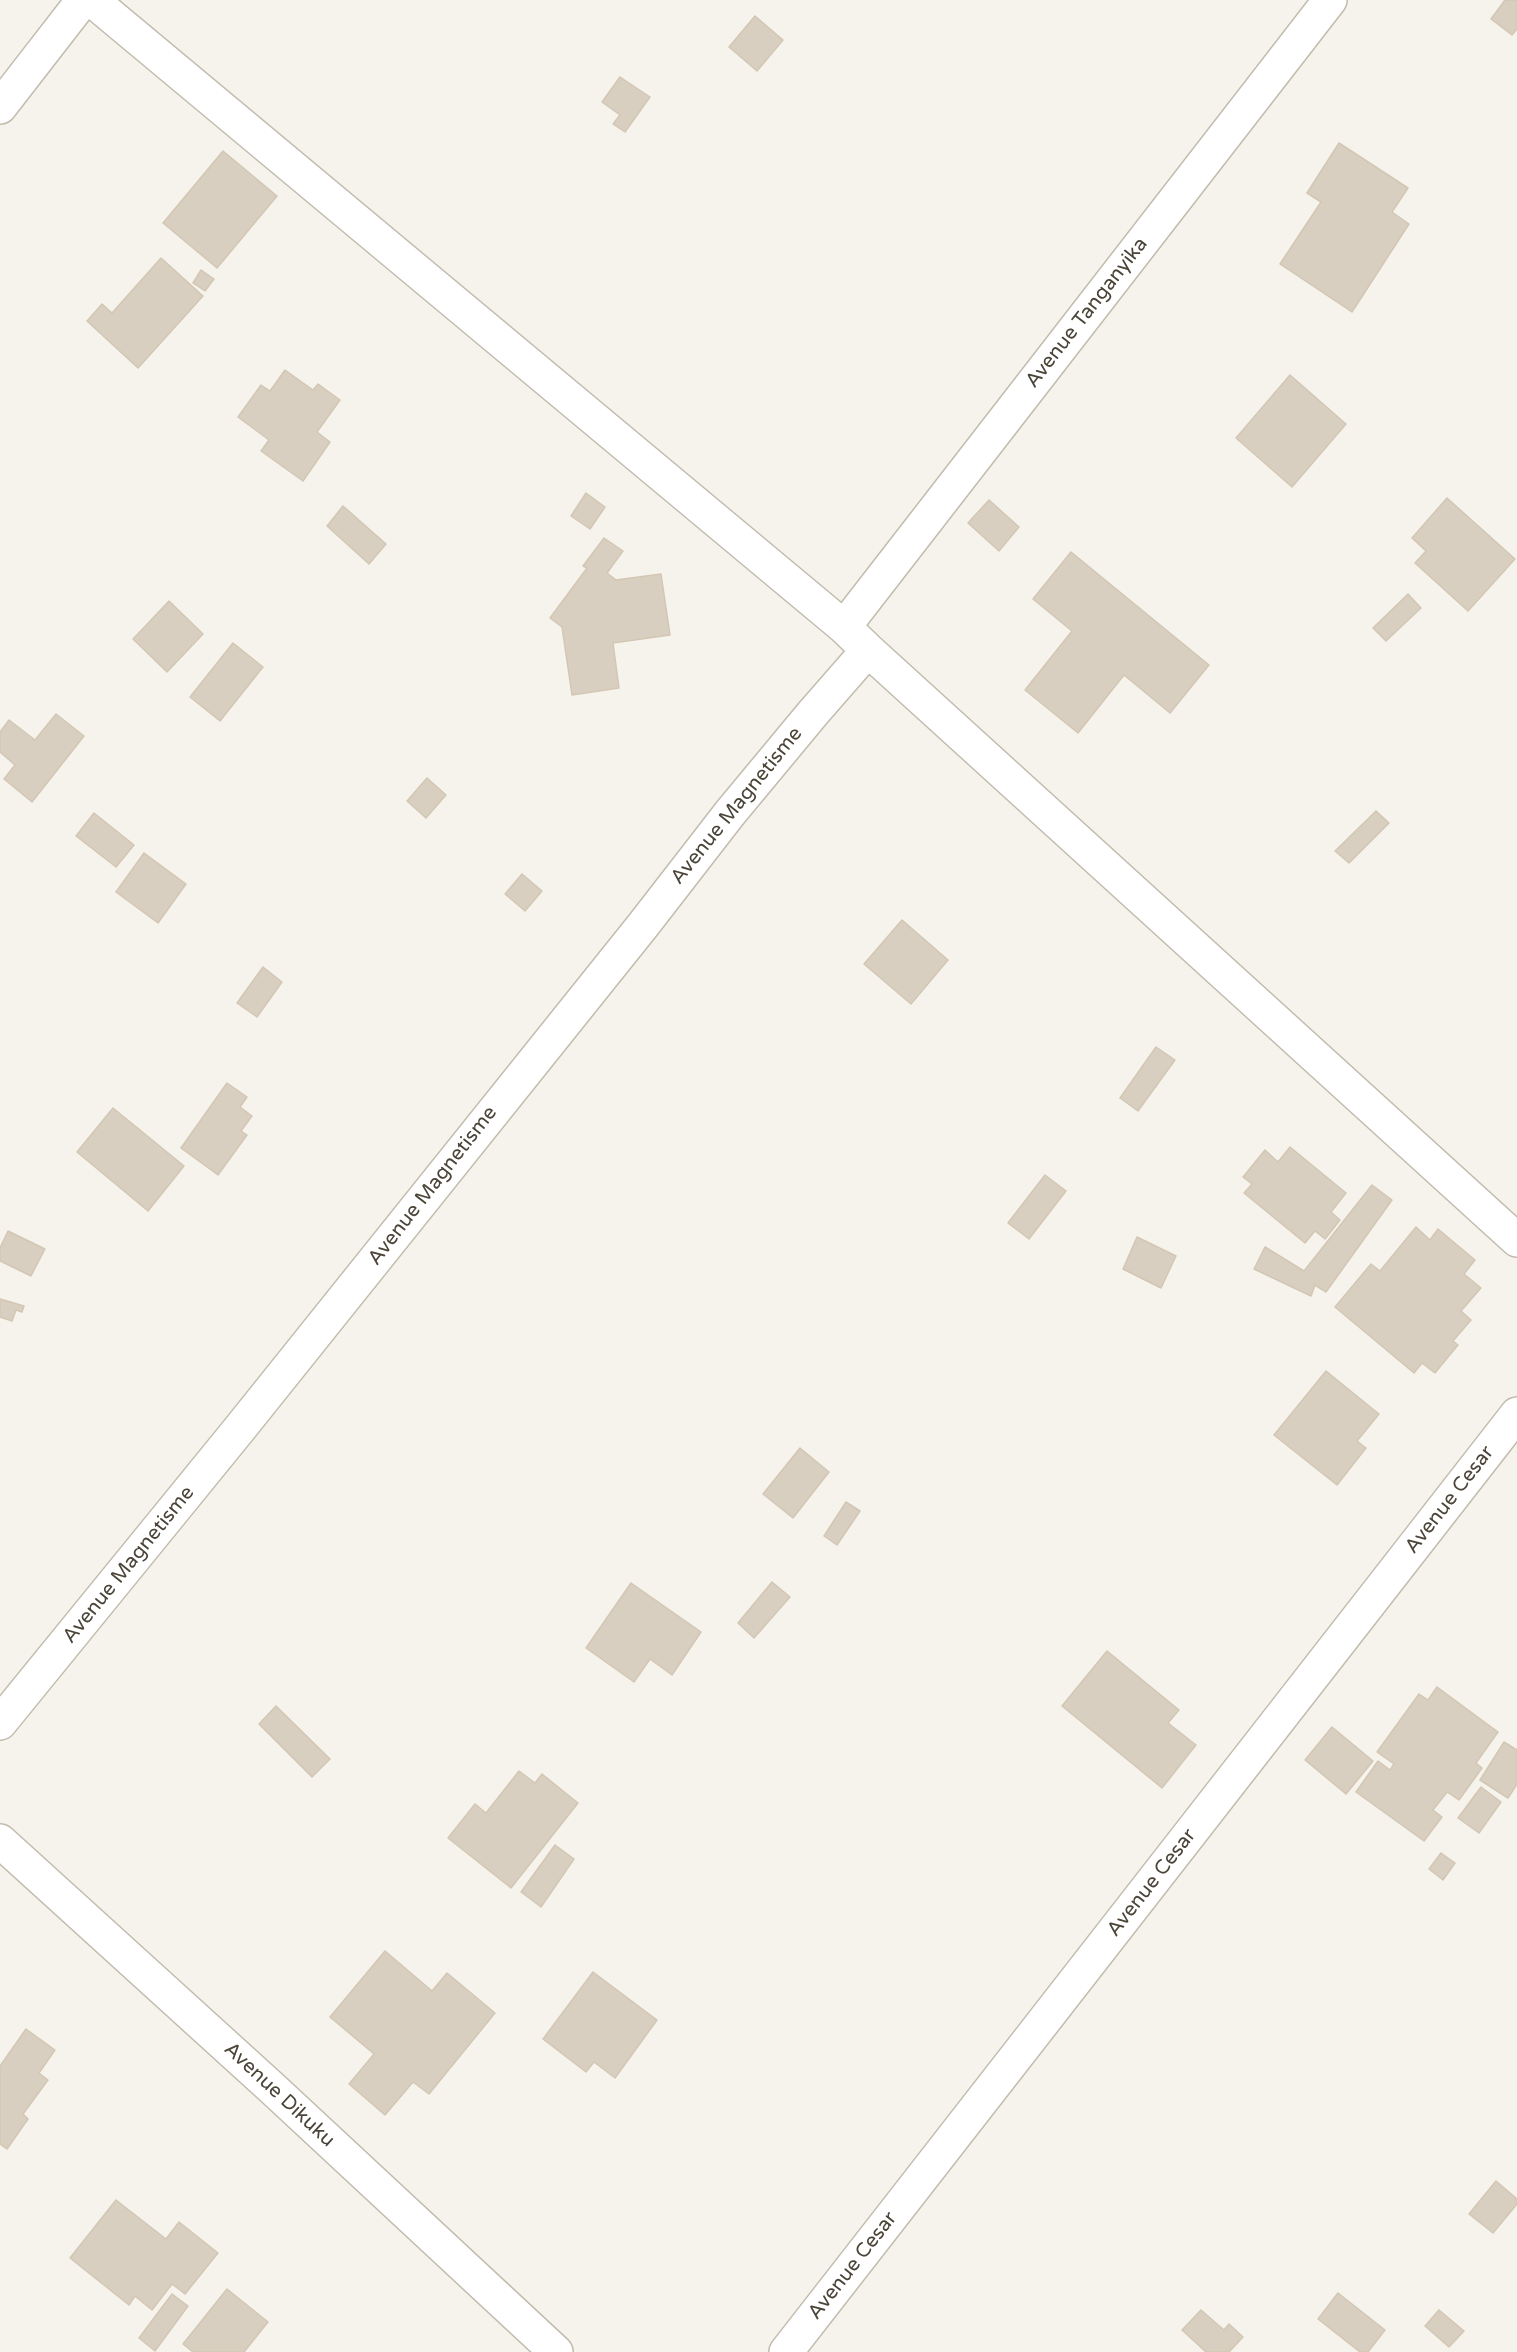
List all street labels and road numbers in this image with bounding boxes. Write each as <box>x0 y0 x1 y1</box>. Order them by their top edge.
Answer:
street label: Avenue Tanganyika <box>1021 233 1153 393</box>
street label: Avenue Magnetisme <box>666 723 808 889</box>
street label: Avenue Magnetisme <box>363 1102 503 1270</box>
street label: Avenue Cesar <box>1400 1441 1500 1559</box>
street label: Avenue Magnetisme <box>58 1482 200 1648</box>
street label: Avenue Cesar <box>1102 1824 1202 1942</box>
street label: Avenue Dikuku <box>219 2038 339 2152</box>
street label: Avenue Cesar <box>803 2207 903 2325</box>

